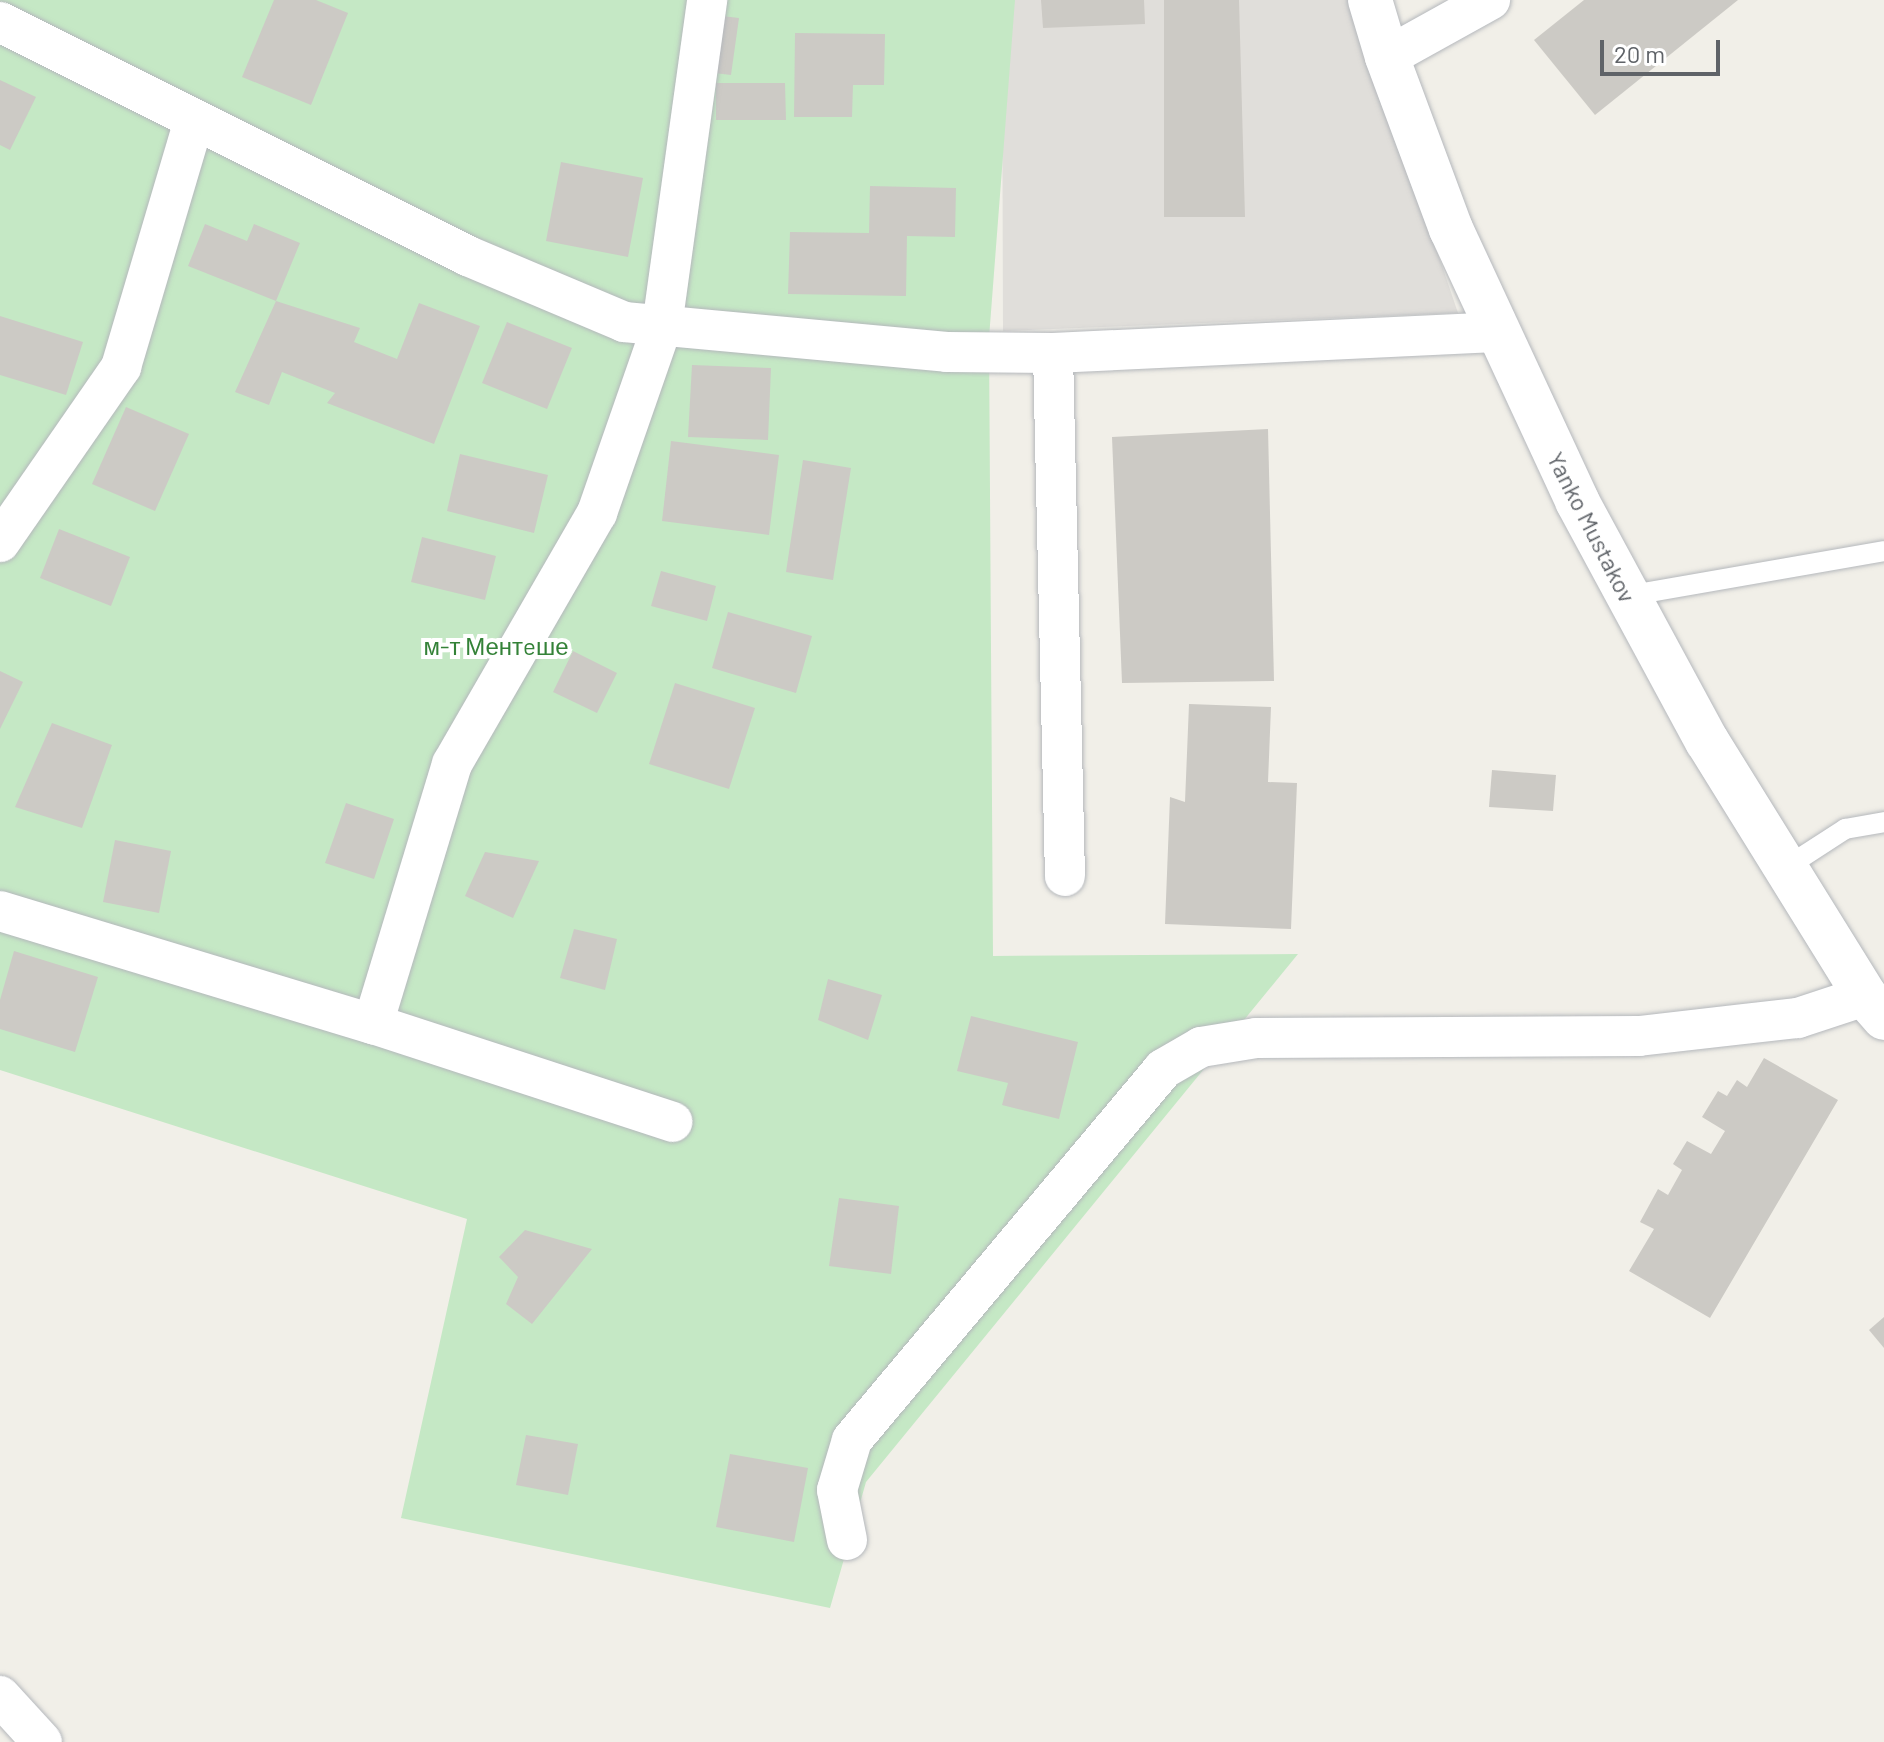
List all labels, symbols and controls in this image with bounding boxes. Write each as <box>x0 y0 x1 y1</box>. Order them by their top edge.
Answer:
scale bar <box>1604 24 1724 74</box>
text: 20 m <box>1614 39 1665 68</box>
street label: Yanko Mustakov <box>1542 447 1642 607</box>
park label: м-т Ментeше <box>424 632 568 660</box>

